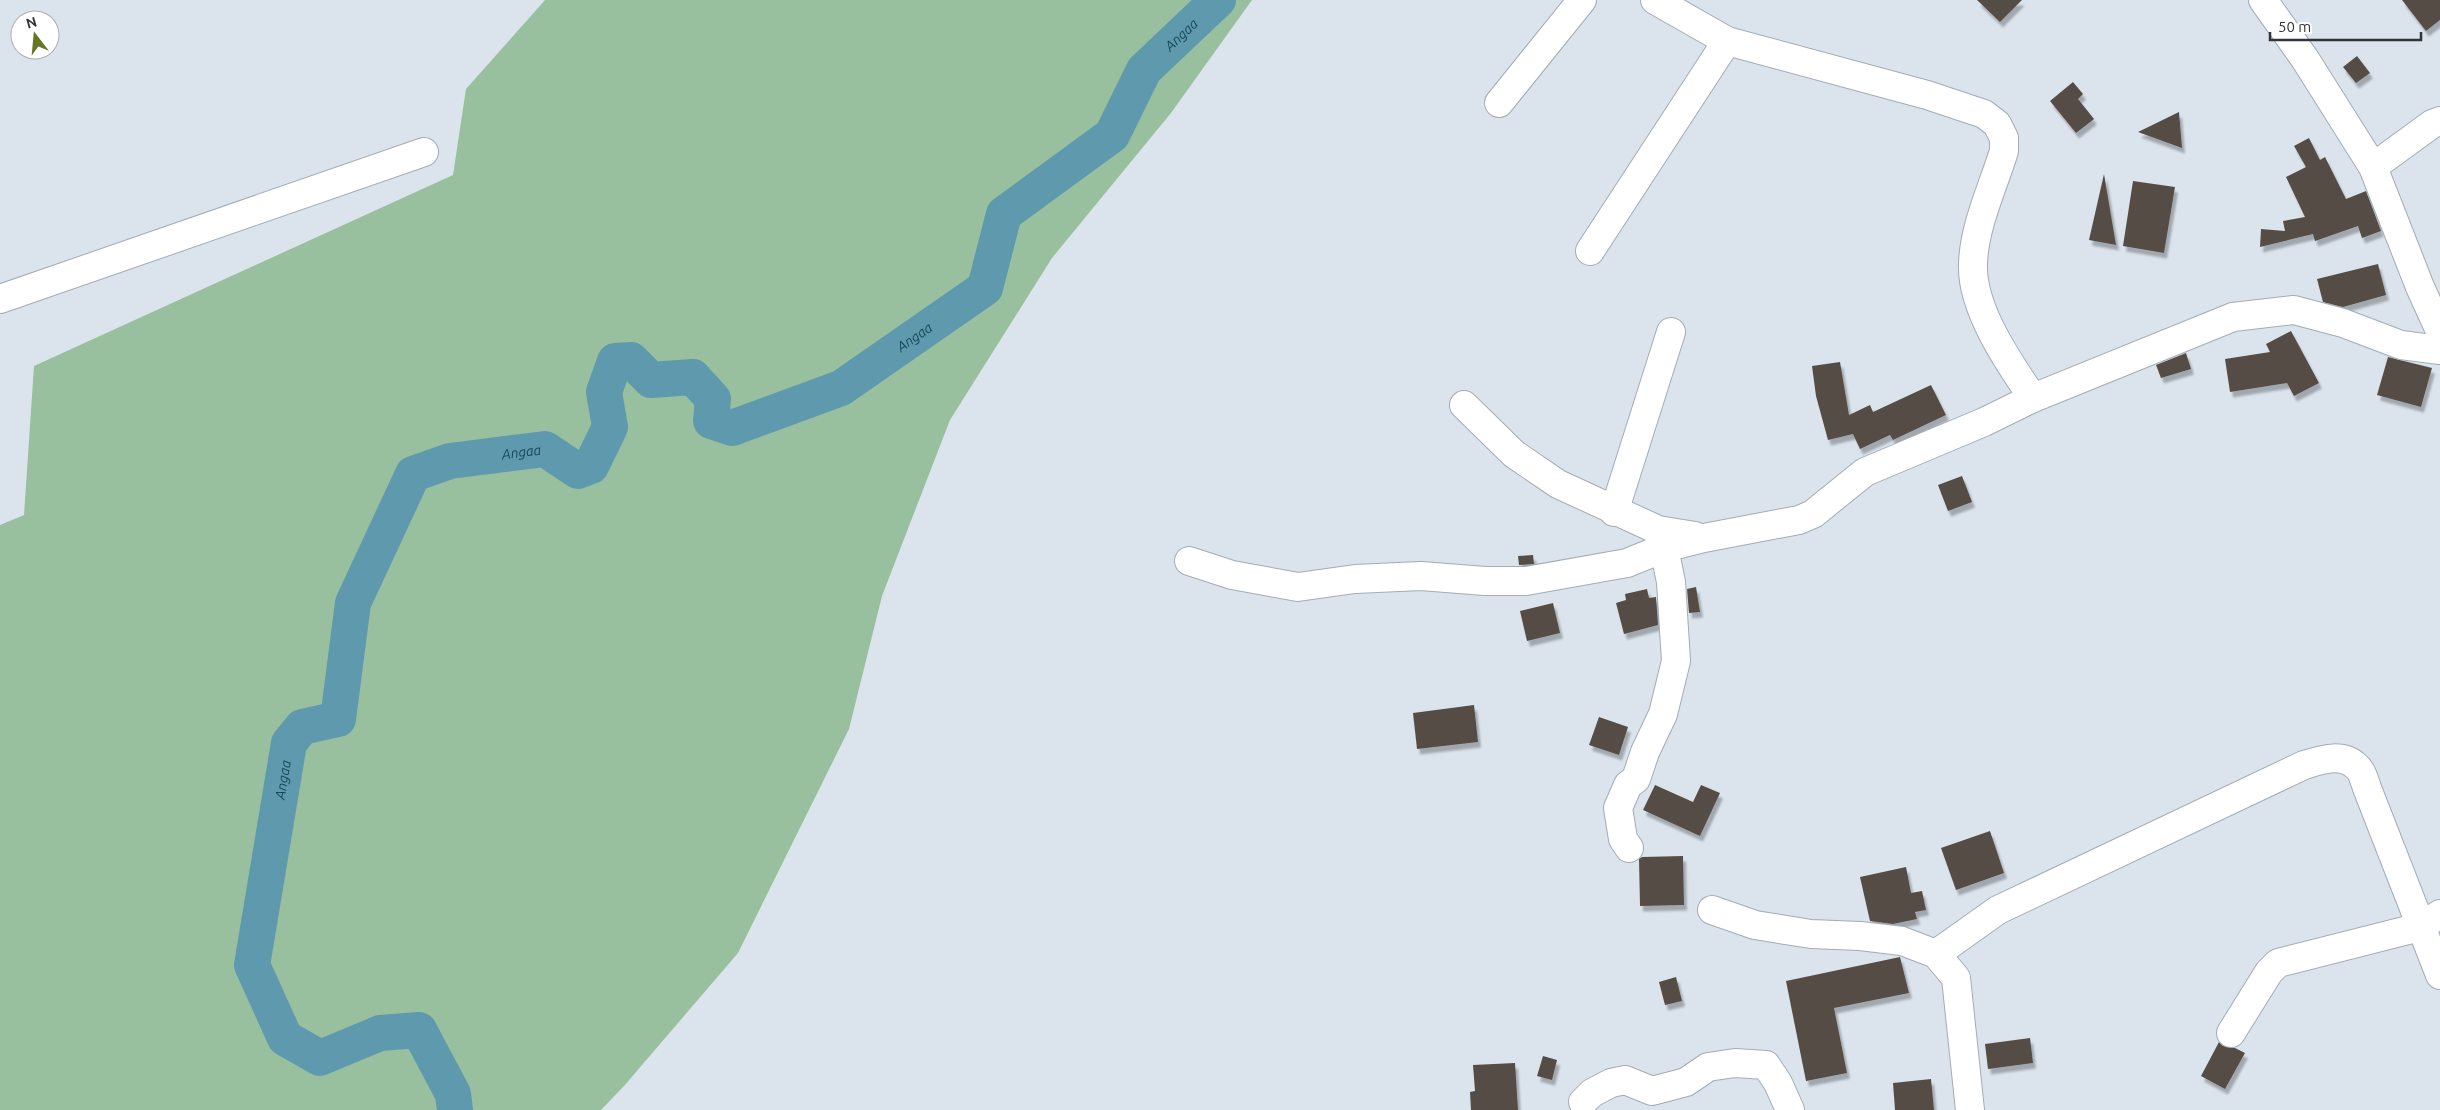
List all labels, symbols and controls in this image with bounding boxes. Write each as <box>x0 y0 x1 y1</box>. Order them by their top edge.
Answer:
north arrow <box>10 10 60 60</box>
scale bar <box>2270 10 2421 42</box>
text: N <box>24 13 39 32</box>
water label: Angaa <box>1161 15 1201 55</box>
text: 50 m <box>2278 18 2311 35</box>
water label: Angaa <box>893 319 935 356</box>
water label: Angaa <box>500 442 542 463</box>
water label: Angaa <box>272 758 294 801</box>

